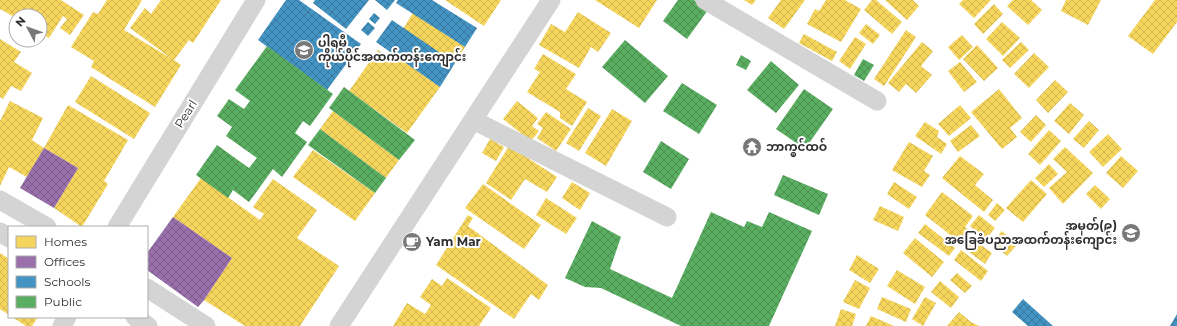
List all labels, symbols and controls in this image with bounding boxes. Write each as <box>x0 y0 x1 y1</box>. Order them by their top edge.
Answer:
north arrow <box>8 8 48 48</box>
text: N <box>12 13 29 29</box>
place label: ပါရမီ ကိုယ်ပိုင်အထက်တန်းကျောင်း <box>318 34 466 68</box>
school or university icon: ပါရမီ ကိုယ်ပိုင်အထက်တန်းကျောင်း <box>293 39 315 61</box>
street label: Pearl <box>171 97 200 131</box>
temple icon: ဘာက္ၜၚ်ထဝ် <box>741 136 763 158</box>
place label: ဘာက္ၜၚ်ထဝ် <box>766 137 827 157</box>
place label: အမှတ်(၉) အခြေခံပညာအထက်တန်းကျောင်း <box>945 216 1117 251</box>
school or university icon: အမှတ်(၉) အခြေခံပညာအထက်တန်းကျောင်း <box>1120 222 1142 244</box>
legend <box>8 226 148 318</box>
cafe icon: Yam Mar <box>401 231 423 253</box>
text: Homes <box>44 234 87 249</box>
place label: Yam Mar <box>425 234 481 249</box>
text: Offices <box>44 254 85 269</box>
text: Schools <box>44 274 90 289</box>
text: Public <box>44 294 82 309</box>

